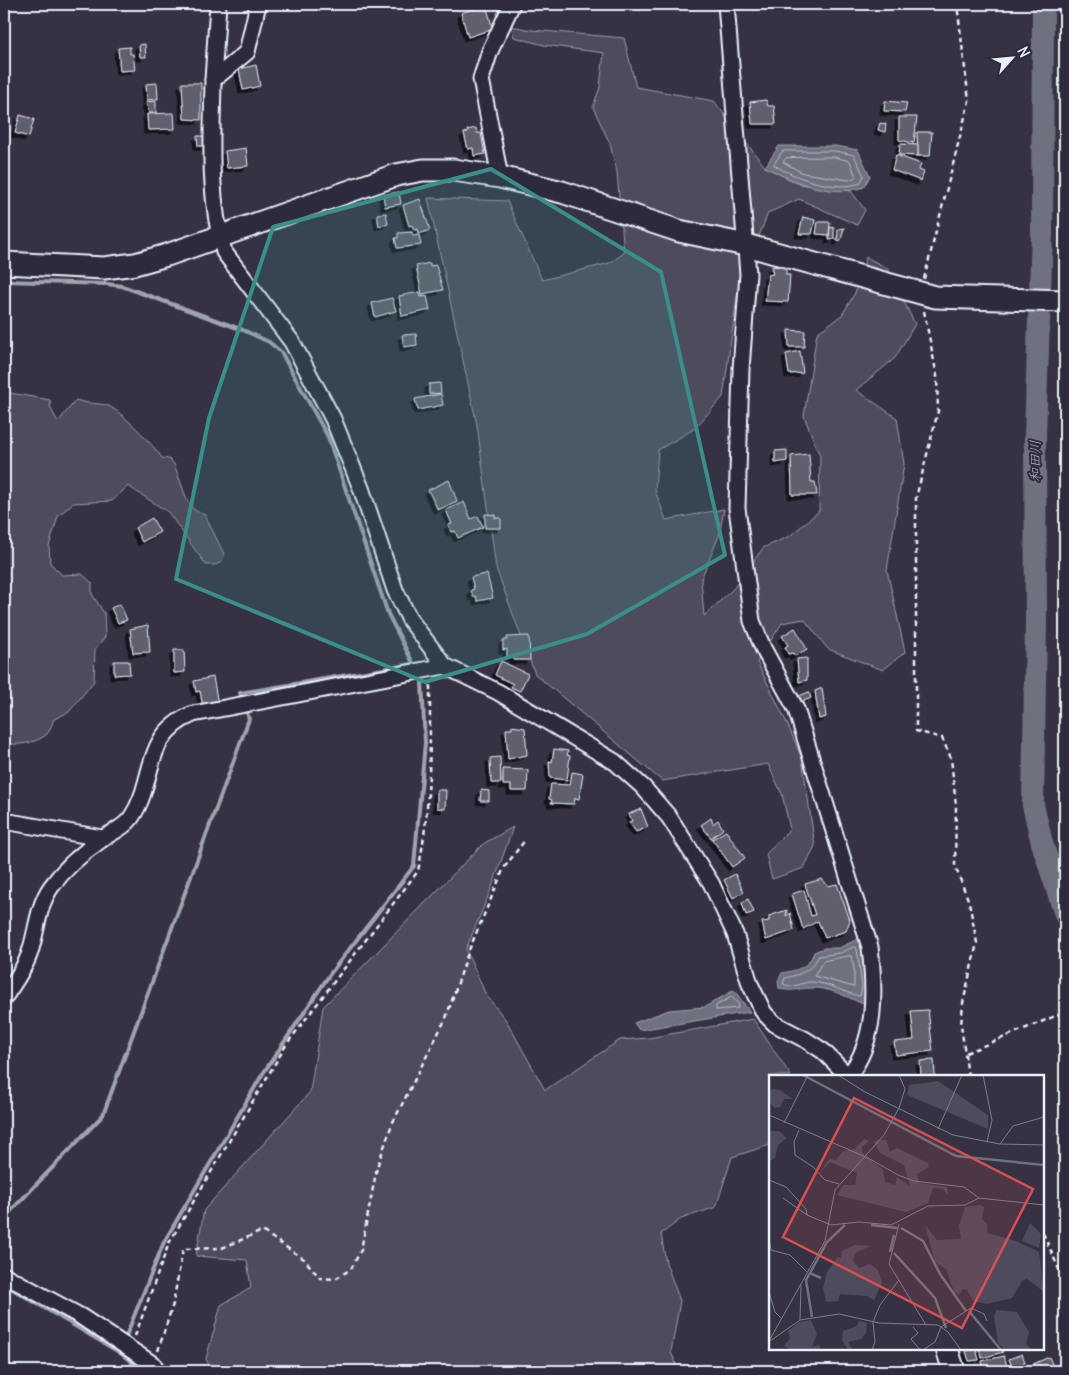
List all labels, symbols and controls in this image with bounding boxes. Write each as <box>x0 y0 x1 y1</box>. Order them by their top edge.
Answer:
north arrow <box>986 32 1036 82</box>
text: N <box>1013 44 1034 60</box>
water label: 和田川 <box>1026 440 1044 482</box>
inset map <box>769 1075 1044 1350</box>

